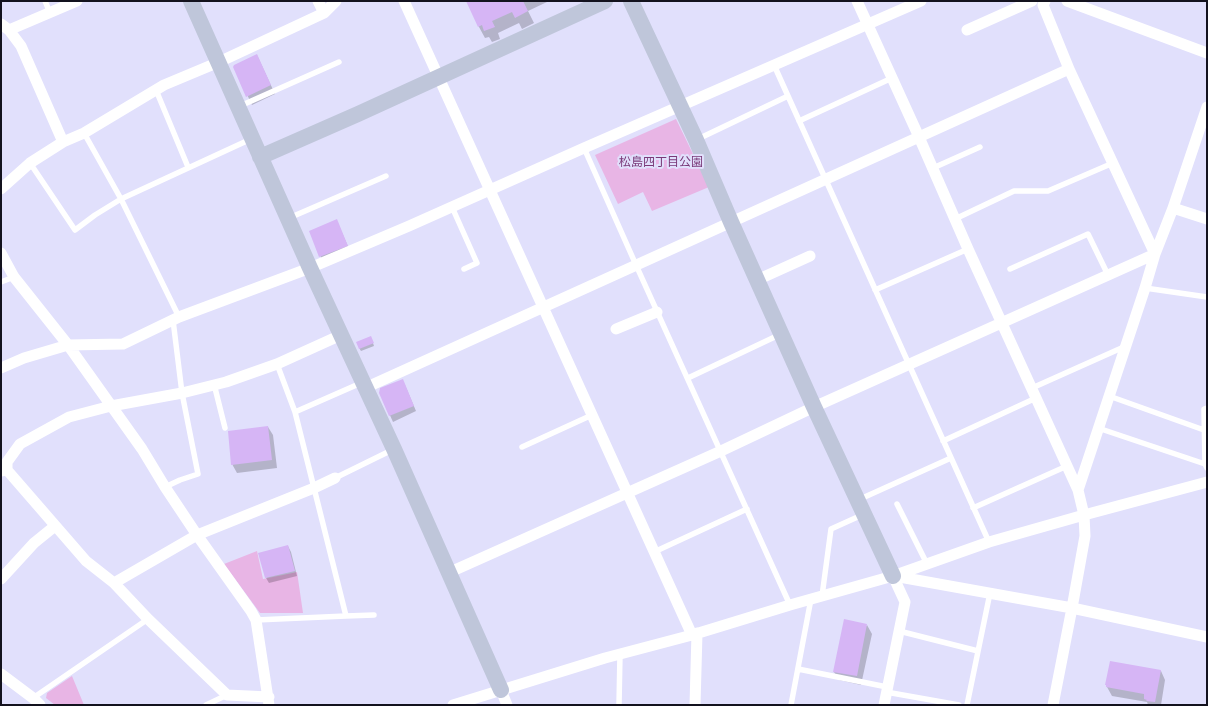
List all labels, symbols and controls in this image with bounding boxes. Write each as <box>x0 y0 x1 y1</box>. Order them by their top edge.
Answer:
park label: 松島四丁目公園 <box>619 156 703 170</box>

